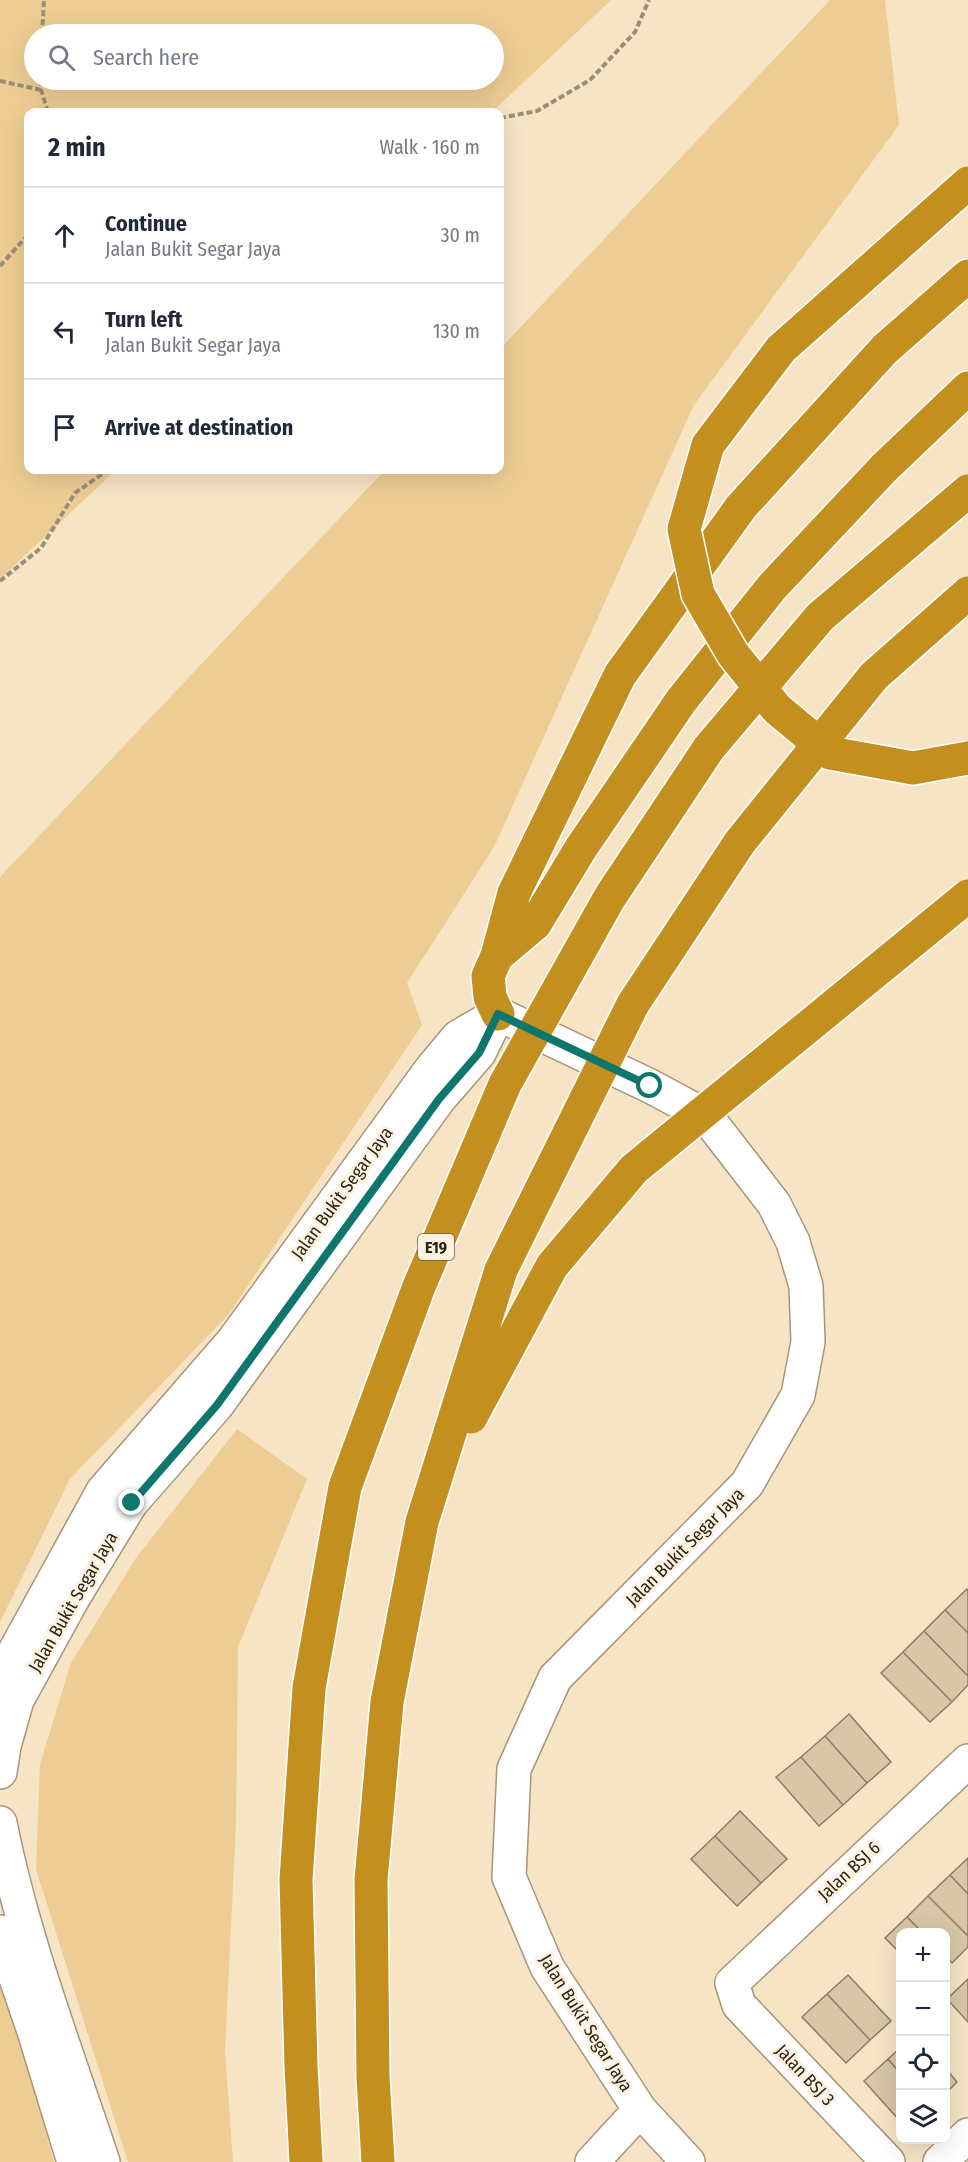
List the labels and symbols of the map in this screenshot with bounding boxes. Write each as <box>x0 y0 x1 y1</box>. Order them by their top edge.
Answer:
route start <box>636 1072 662 1098</box>
street label: Jalan Bukit Segar Jaya <box>287 1122 398 1264</box>
road number: E19 <box>418 1234 454 1260</box>
street label: Jalan Bukit Segar Jaya <box>621 1483 749 1611</box>
route end <box>118 1489 144 1515</box>
street label: Jalan Bukit Segar Jaya <box>24 1528 122 1676</box>
street label: Jalan BSJ 6 <box>813 1837 885 1905</box>
street label: Jalan Bukit Segar Jaya <box>535 1950 637 2096</box>
street label: Jalan BSJ 3 <box>771 2040 839 2110</box>

